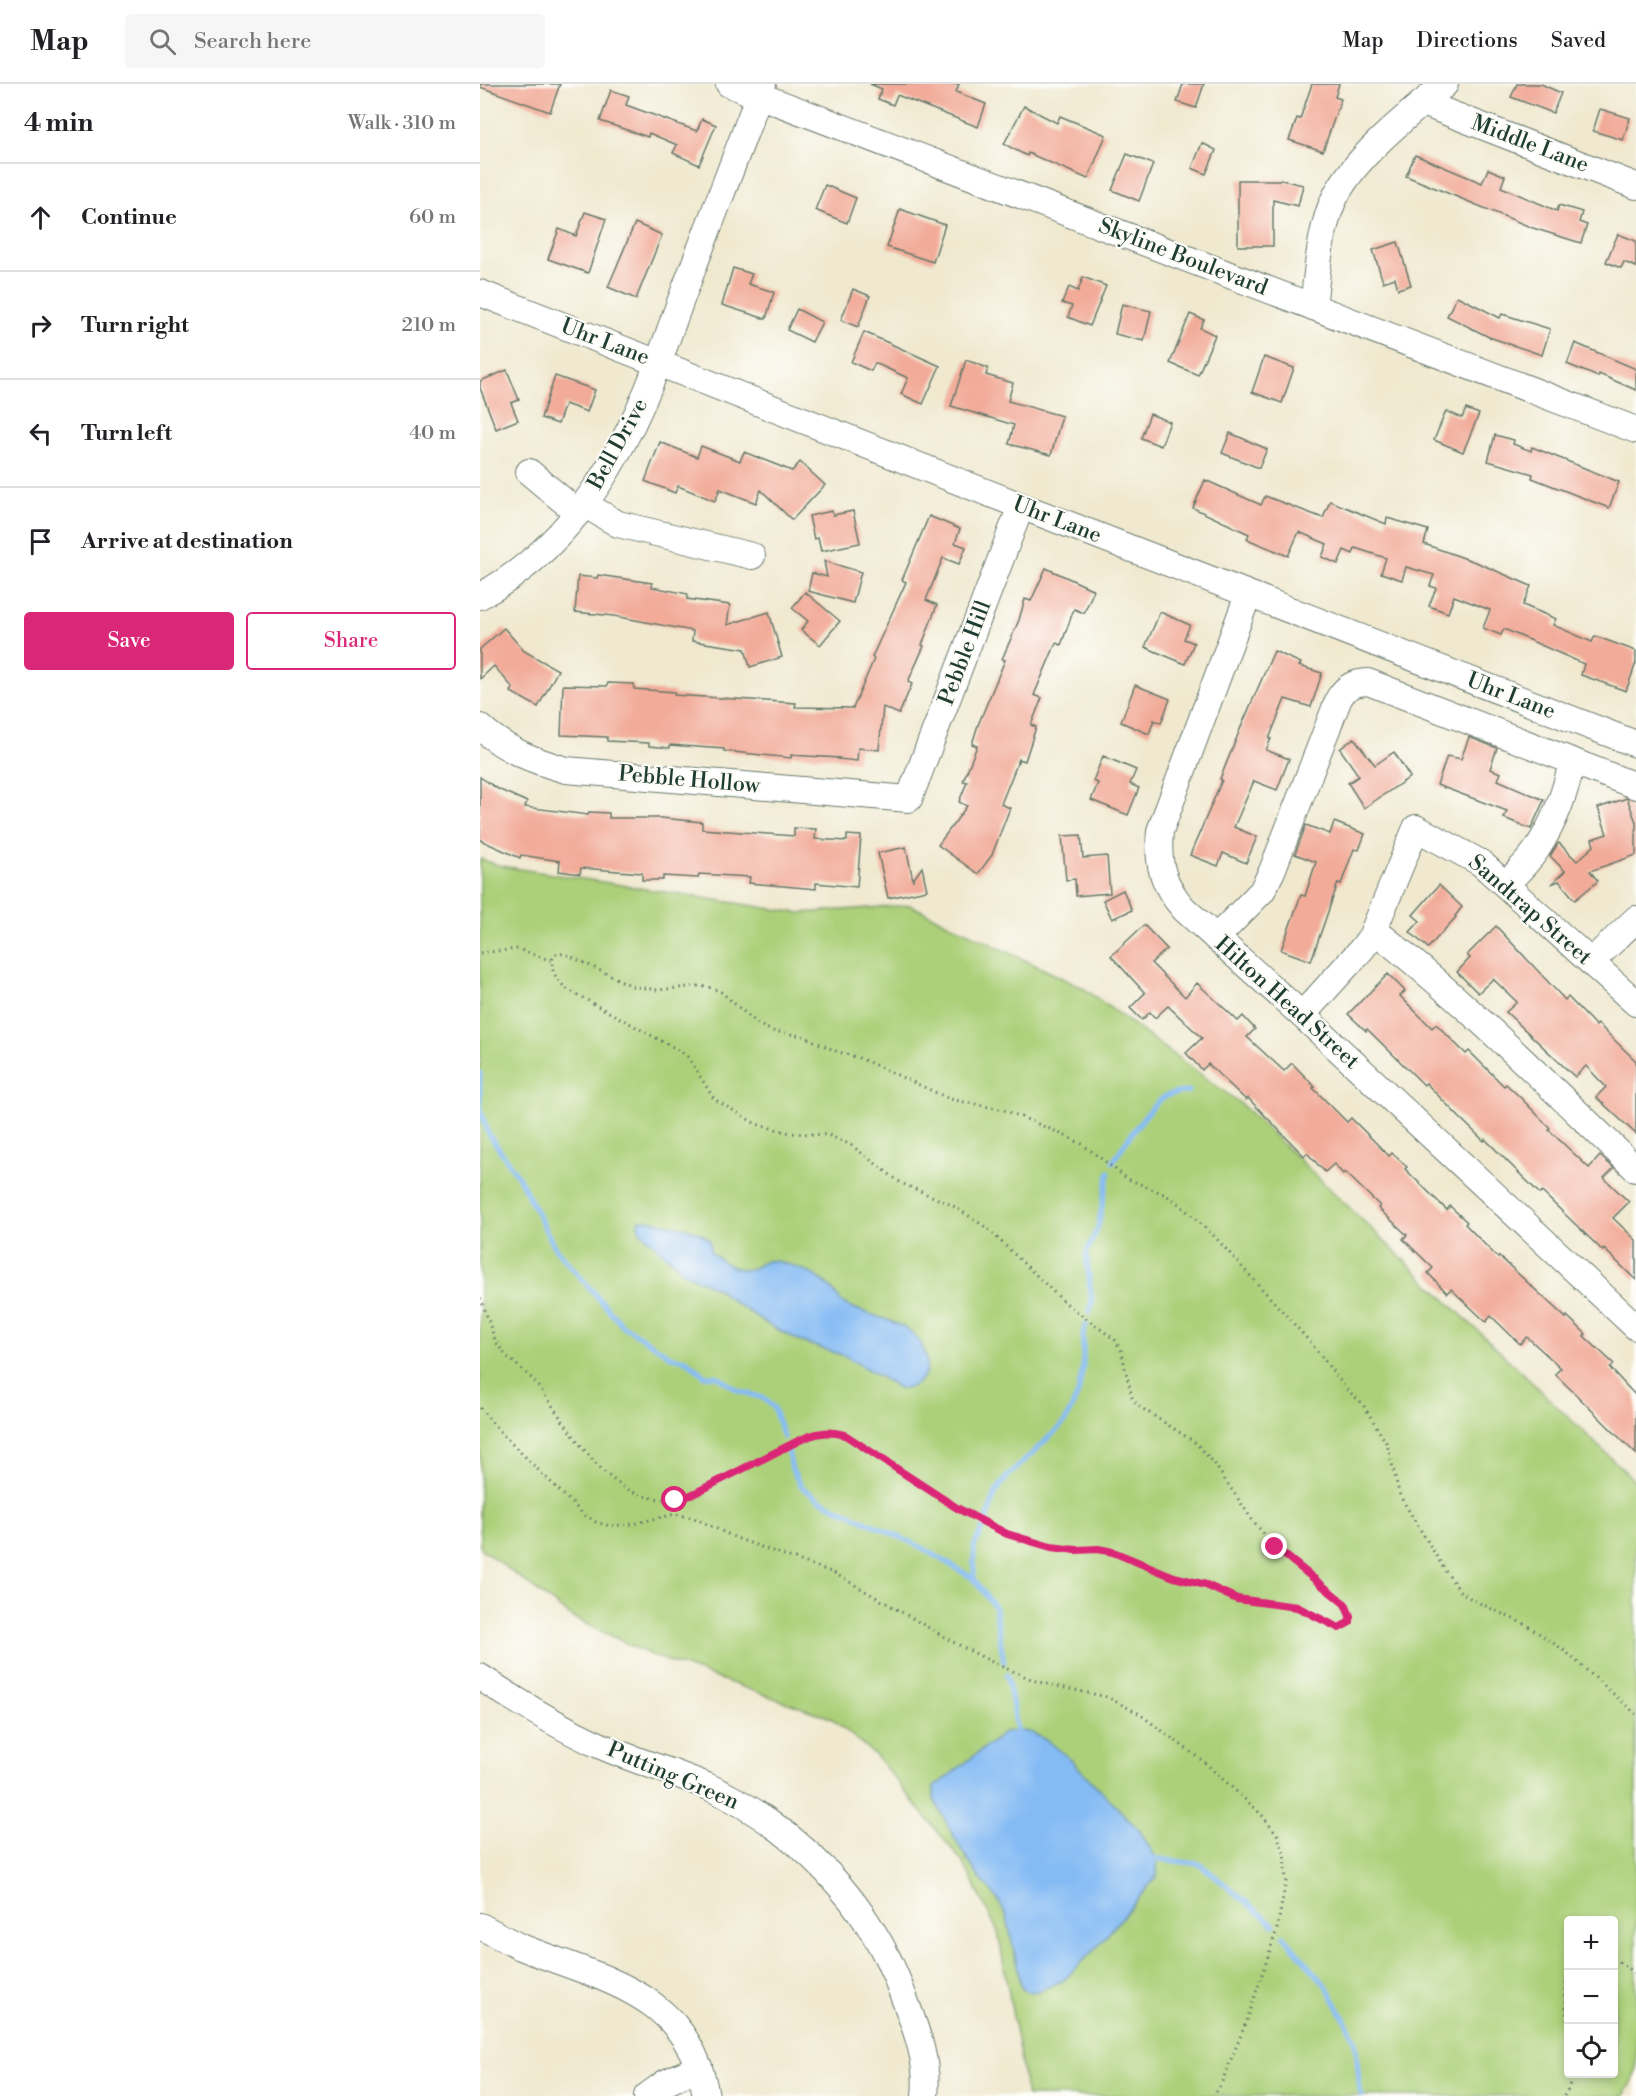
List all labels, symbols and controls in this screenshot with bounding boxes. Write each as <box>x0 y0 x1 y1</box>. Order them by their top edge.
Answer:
search box <box>125 14 545 68</box>
text: Map <box>30 24 89 59</box>
icon: search <box>146 25 179 58</box>
text: Search here <box>194 28 311 55</box>
text: Map <box>1342 28 1384 54</box>
text: Directions <box>1417 28 1518 54</box>
text: Saved <box>1551 28 1606 54</box>
text: 4 min <box>24 107 94 139</box>
street label: Middle Lane <box>1467 109 1593 179</box>
text: Walk · 310 m <box>348 111 456 136</box>
icon: ahead <box>24 201 57 234</box>
text: Continue <box>81 204 177 231</box>
text: 60 m <box>409 205 456 230</box>
street label: Skyline Boulevard <box>1095 212 1272 302</box>
icon: right <box>24 309 57 342</box>
text: Turn right <box>81 312 189 339</box>
text: 210 m <box>401 313 456 338</box>
street label: Uhr Lane <box>557 313 653 371</box>
street label: Bell Drive <box>581 394 654 495</box>
icon: left <box>24 417 57 450</box>
text: Turn left <box>81 420 172 447</box>
text: 40 m <box>409 421 456 446</box>
street label: Uhr Lane <box>1009 491 1105 549</box>
icon: arrive <box>24 525 57 558</box>
text: Arrive at destination <box>81 528 293 555</box>
street label: Pebble Hill <box>933 596 997 709</box>
button: Save <box>24 612 234 670</box>
button: Share <box>246 612 456 670</box>
street label: Uhr Lane <box>1463 667 1559 725</box>
street label: Pebble Hollow <box>617 760 762 800</box>
street label: Sandtrap Street <box>1463 849 1597 971</box>
street label: Hilton Head Street <box>1209 931 1365 1075</box>
route start <box>661 1486 687 1512</box>
route end <box>1261 1533 1287 1559</box>
street label: Putting Green <box>603 1736 743 1816</box>
map controls <box>1564 1916 1618 2078</box>
button: + <box>1564 1916 1618 1970</box>
button: − <box>1564 1970 1618 2024</box>
button: locate <box>1564 2024 1618 2078</box>

